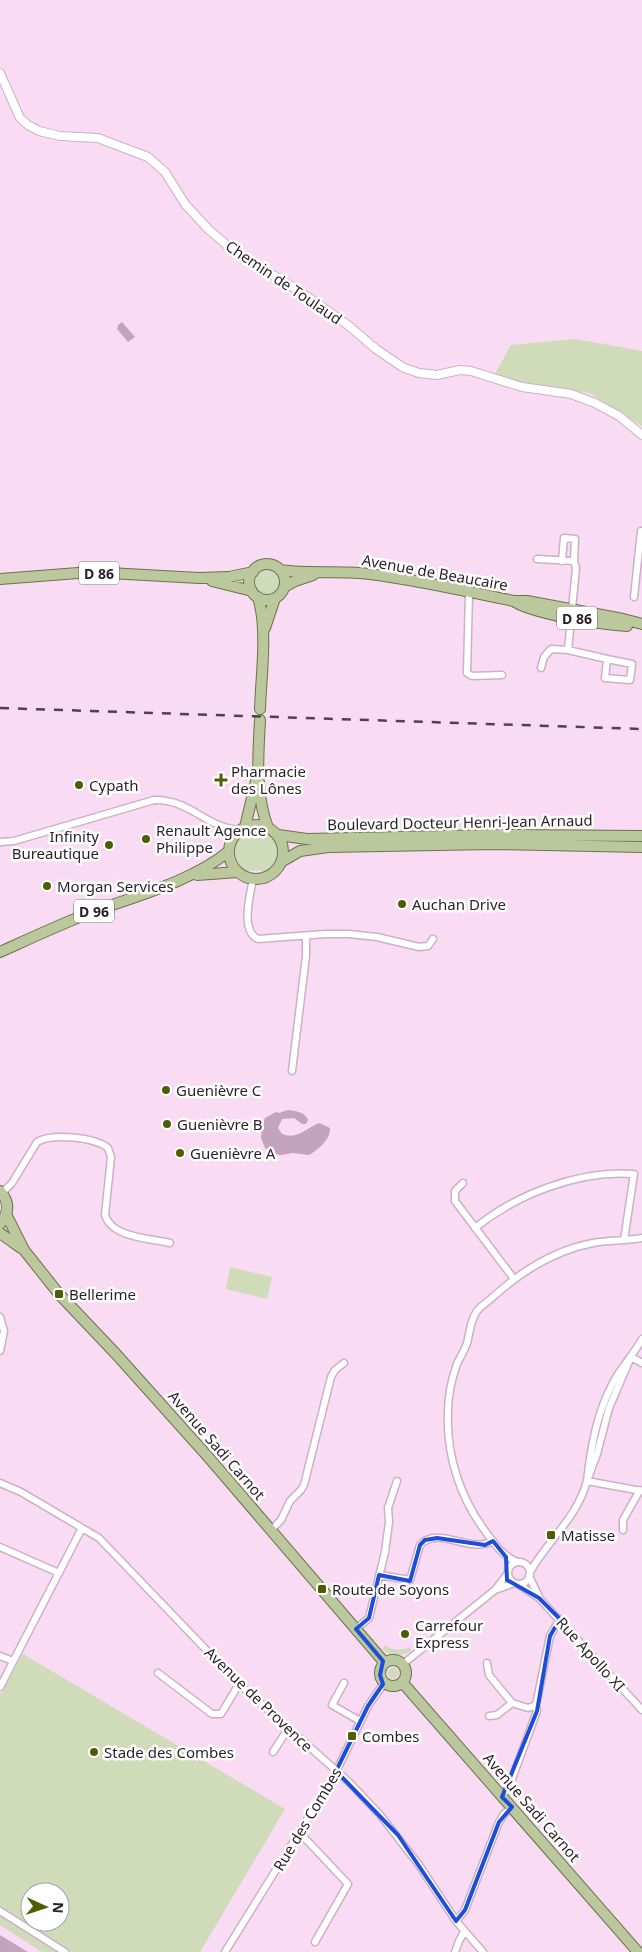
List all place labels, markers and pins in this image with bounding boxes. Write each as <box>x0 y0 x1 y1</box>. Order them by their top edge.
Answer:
place label: Pharmacie des Lônes <box>231 761 306 798</box>
marker: Pharmacie des Lônes <box>215 774 227 786</box>
place label: Cypath <box>89 775 138 795</box>
marker: Cypath <box>73 779 85 791</box>
place label: Renault Agence Philippe <box>156 820 266 857</box>
place label: Infinity Bureautique <box>12 826 99 863</box>
marker: Renault Agence Philippe <box>140 833 152 845</box>
marker: Infinity Bureautique <box>103 839 115 851</box>
place label: Morgan Services <box>57 876 174 896</box>
marker: Morgan Services <box>41 880 53 892</box>
place label: Auchan Drive <box>412 894 506 914</box>
marker: Auchan Drive <box>396 898 408 910</box>
place label: Guenièvre C <box>176 1080 262 1100</box>
marker: Guenièvre C <box>160 1084 172 1096</box>
place label: Guenièvre B <box>177 1114 263 1134</box>
marker: Guenièvre B <box>161 1118 173 1130</box>
place label: Guenièvre A <box>190 1143 276 1163</box>
marker: Guenièvre A <box>174 1147 186 1159</box>
place label: Bellerime <box>69 1284 136 1304</box>
marker: Bellerime <box>53 1288 65 1300</box>
place label: Matisse <box>561 1525 615 1545</box>
marker: Matisse <box>545 1529 557 1541</box>
place label: Route de Soyons <box>332 1579 449 1599</box>
marker: Route de Soyons <box>316 1583 328 1595</box>
place label: Carrefour Express <box>415 1615 483 1652</box>
marker: Carrefour Express <box>399 1628 411 1640</box>
place label: Combes <box>362 1726 419 1746</box>
marker: Combes <box>346 1730 358 1742</box>
place label: Stade des Combes <box>104 1742 234 1762</box>
marker: Stade des Combes <box>88 1746 100 1758</box>

